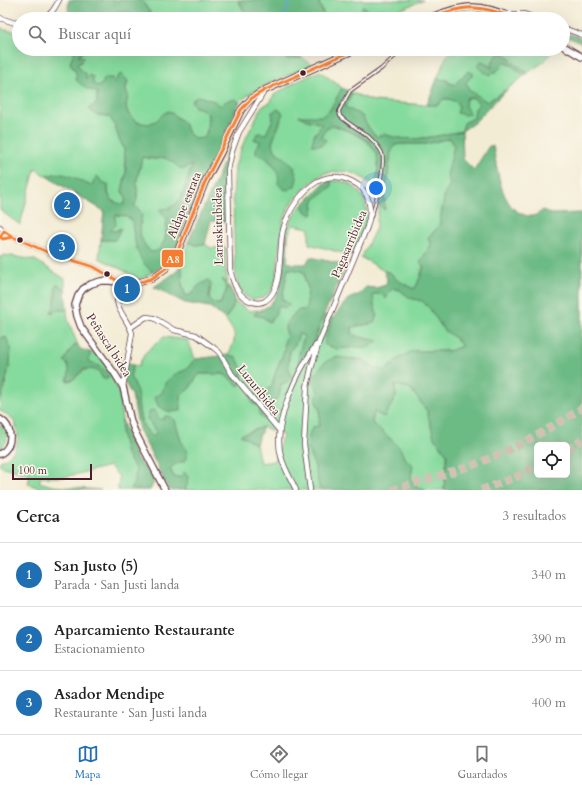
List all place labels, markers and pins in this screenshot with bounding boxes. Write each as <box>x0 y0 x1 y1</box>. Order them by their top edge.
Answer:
unlabelled marker <box>298 68 308 78</box>
pin: 2 <box>54 190 80 220</box>
pin: 3 <box>49 232 75 262</box>
unlabelled marker <box>15 235 25 245</box>
unlabelled marker <box>102 269 112 279</box>
pin: 1 <box>114 274 140 304</box>

